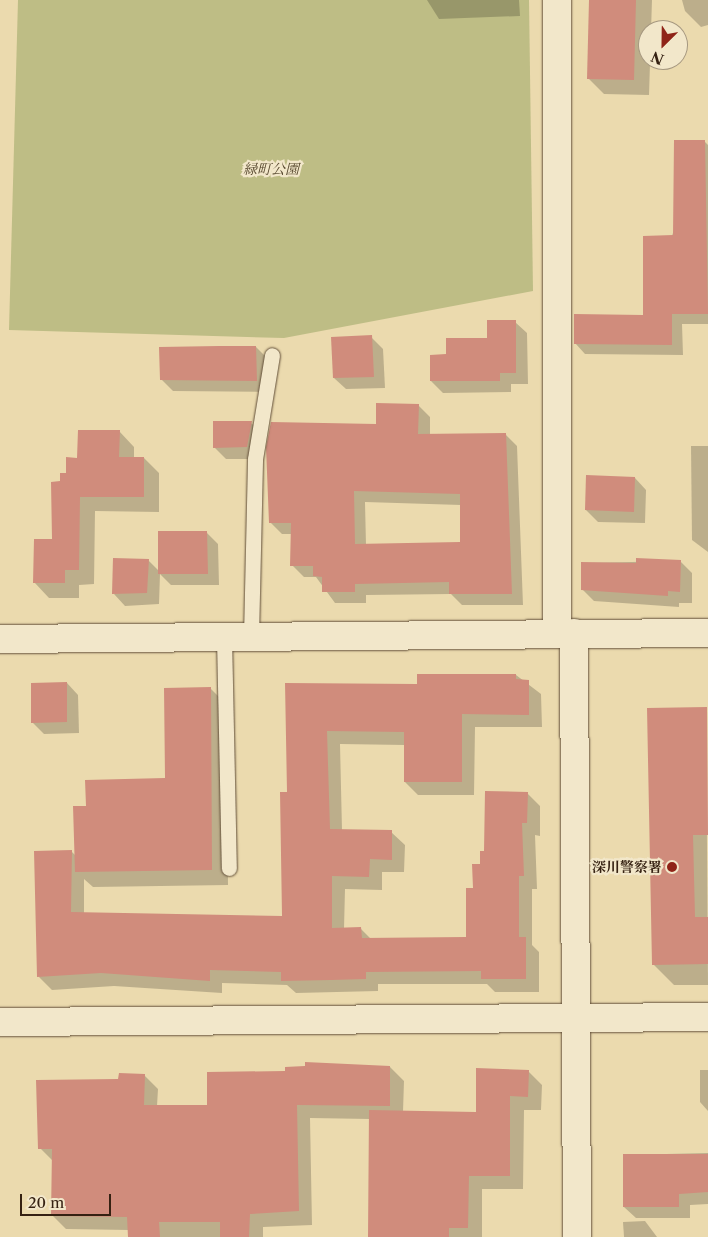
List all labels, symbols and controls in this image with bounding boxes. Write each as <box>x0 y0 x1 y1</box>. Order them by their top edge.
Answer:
north arrow <box>638 20 688 70</box>
text: N <box>648 47 667 69</box>
park label: 緑町公園 <box>243 161 299 177</box>
place label: 深川警察署 <box>592 859 662 875</box>
marker: 深川警察署 <box>666 861 678 873</box>
scale bar <box>22 1184 114 1216</box>
text: 20 m <box>28 1193 64 1212</box>

